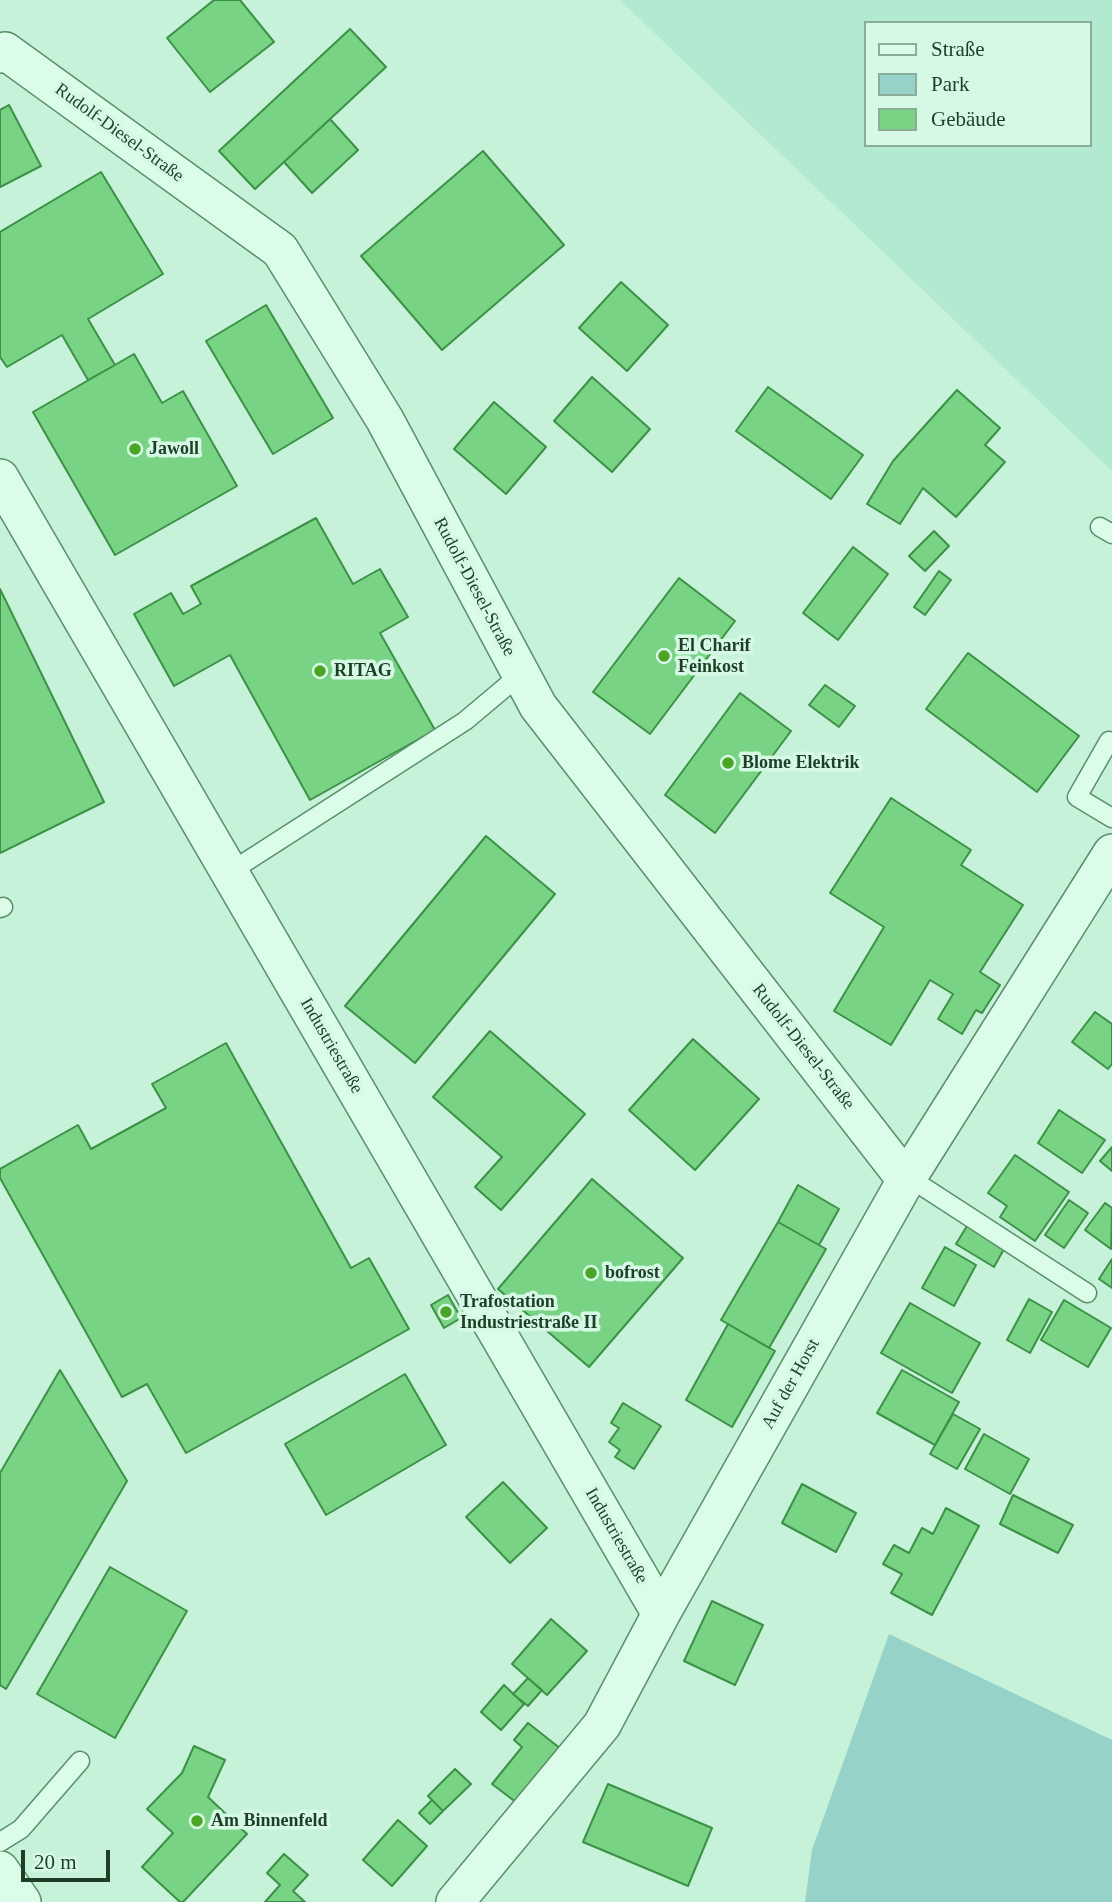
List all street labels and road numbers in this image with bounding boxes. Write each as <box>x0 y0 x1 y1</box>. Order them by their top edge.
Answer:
street label: Rudolf-Diesel-Straße <box>50 79 188 187</box>
street label: Rudolf-Diesel-Straße <box>428 514 520 660</box>
street label: Rudolf-Diesel-Straße <box>747 980 859 1114</box>
street label: Industriestraße <box>295 994 367 1098</box>
street label: Auf der Horst <box>757 1335 825 1433</box>
street label: Industriestraße <box>580 1484 652 1588</box>

